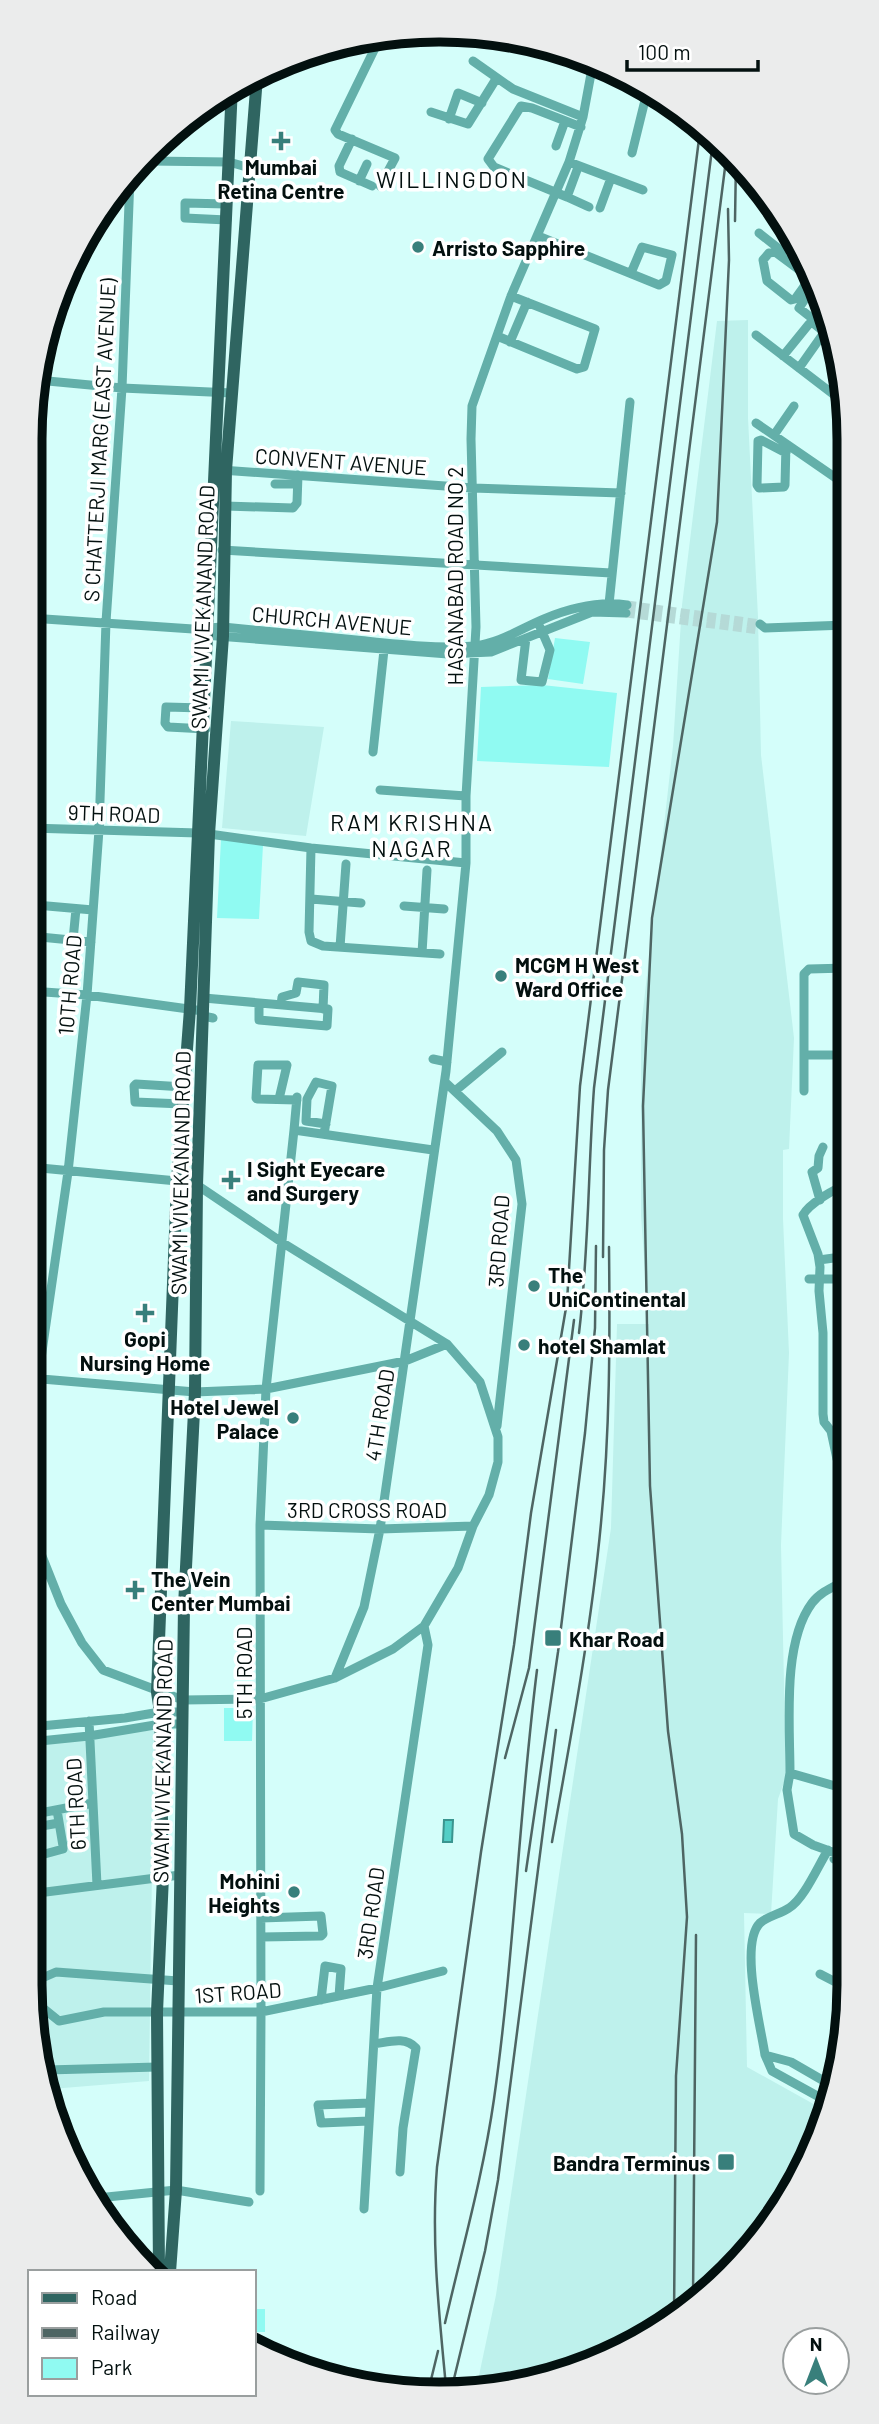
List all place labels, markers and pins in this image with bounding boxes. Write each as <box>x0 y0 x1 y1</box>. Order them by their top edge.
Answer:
marker: Mumbai Retina Centre <box>271 131 291 151</box>
place label: Mumbai Retina Centre <box>218 154 345 203</box>
place label: Arristo Sapphire <box>432 235 585 260</box>
marker: Arristo Sapphire <box>410 239 426 255</box>
place label: MCGM H West Ward Office <box>515 952 639 1001</box>
marker: MCGM H West Ward Office <box>493 968 509 984</box>
place label: I Sight Eyecare and Surgery <box>247 1156 385 1205</box>
marker: I Sight Eyecare and Surgery <box>221 1170 241 1190</box>
place label: The UniContinental <box>548 1262 686 1311</box>
marker: The UniContinental <box>526 1278 542 1294</box>
marker: Gopi Nursing Home <box>135 1303 155 1323</box>
place label: Gopi Nursing Home <box>80 1326 210 1375</box>
place label: hotel Shamlat <box>538 1333 666 1358</box>
marker: hotel Shamlat <box>516 1337 532 1353</box>
place label: Hotel Jewel Palace <box>170 1394 279 1443</box>
marker: Hotel Jewel Palace <box>285 1410 301 1426</box>
place label: The Vein Center Mumbai <box>151 1566 291 1615</box>
marker: The Vein Center Mumbai <box>125 1580 145 1600</box>
place label: Khar Road <box>569 1626 664 1651</box>
marker: Khar Road <box>543 1628 563 1648</box>
place label: Mohini Heights <box>208 1868 280 1917</box>
marker: Mohini Heights <box>286 1884 302 1900</box>
place label: Bandra Terminus <box>553 2150 710 2175</box>
marker: Bandra Terminus <box>716 2152 736 2172</box>

